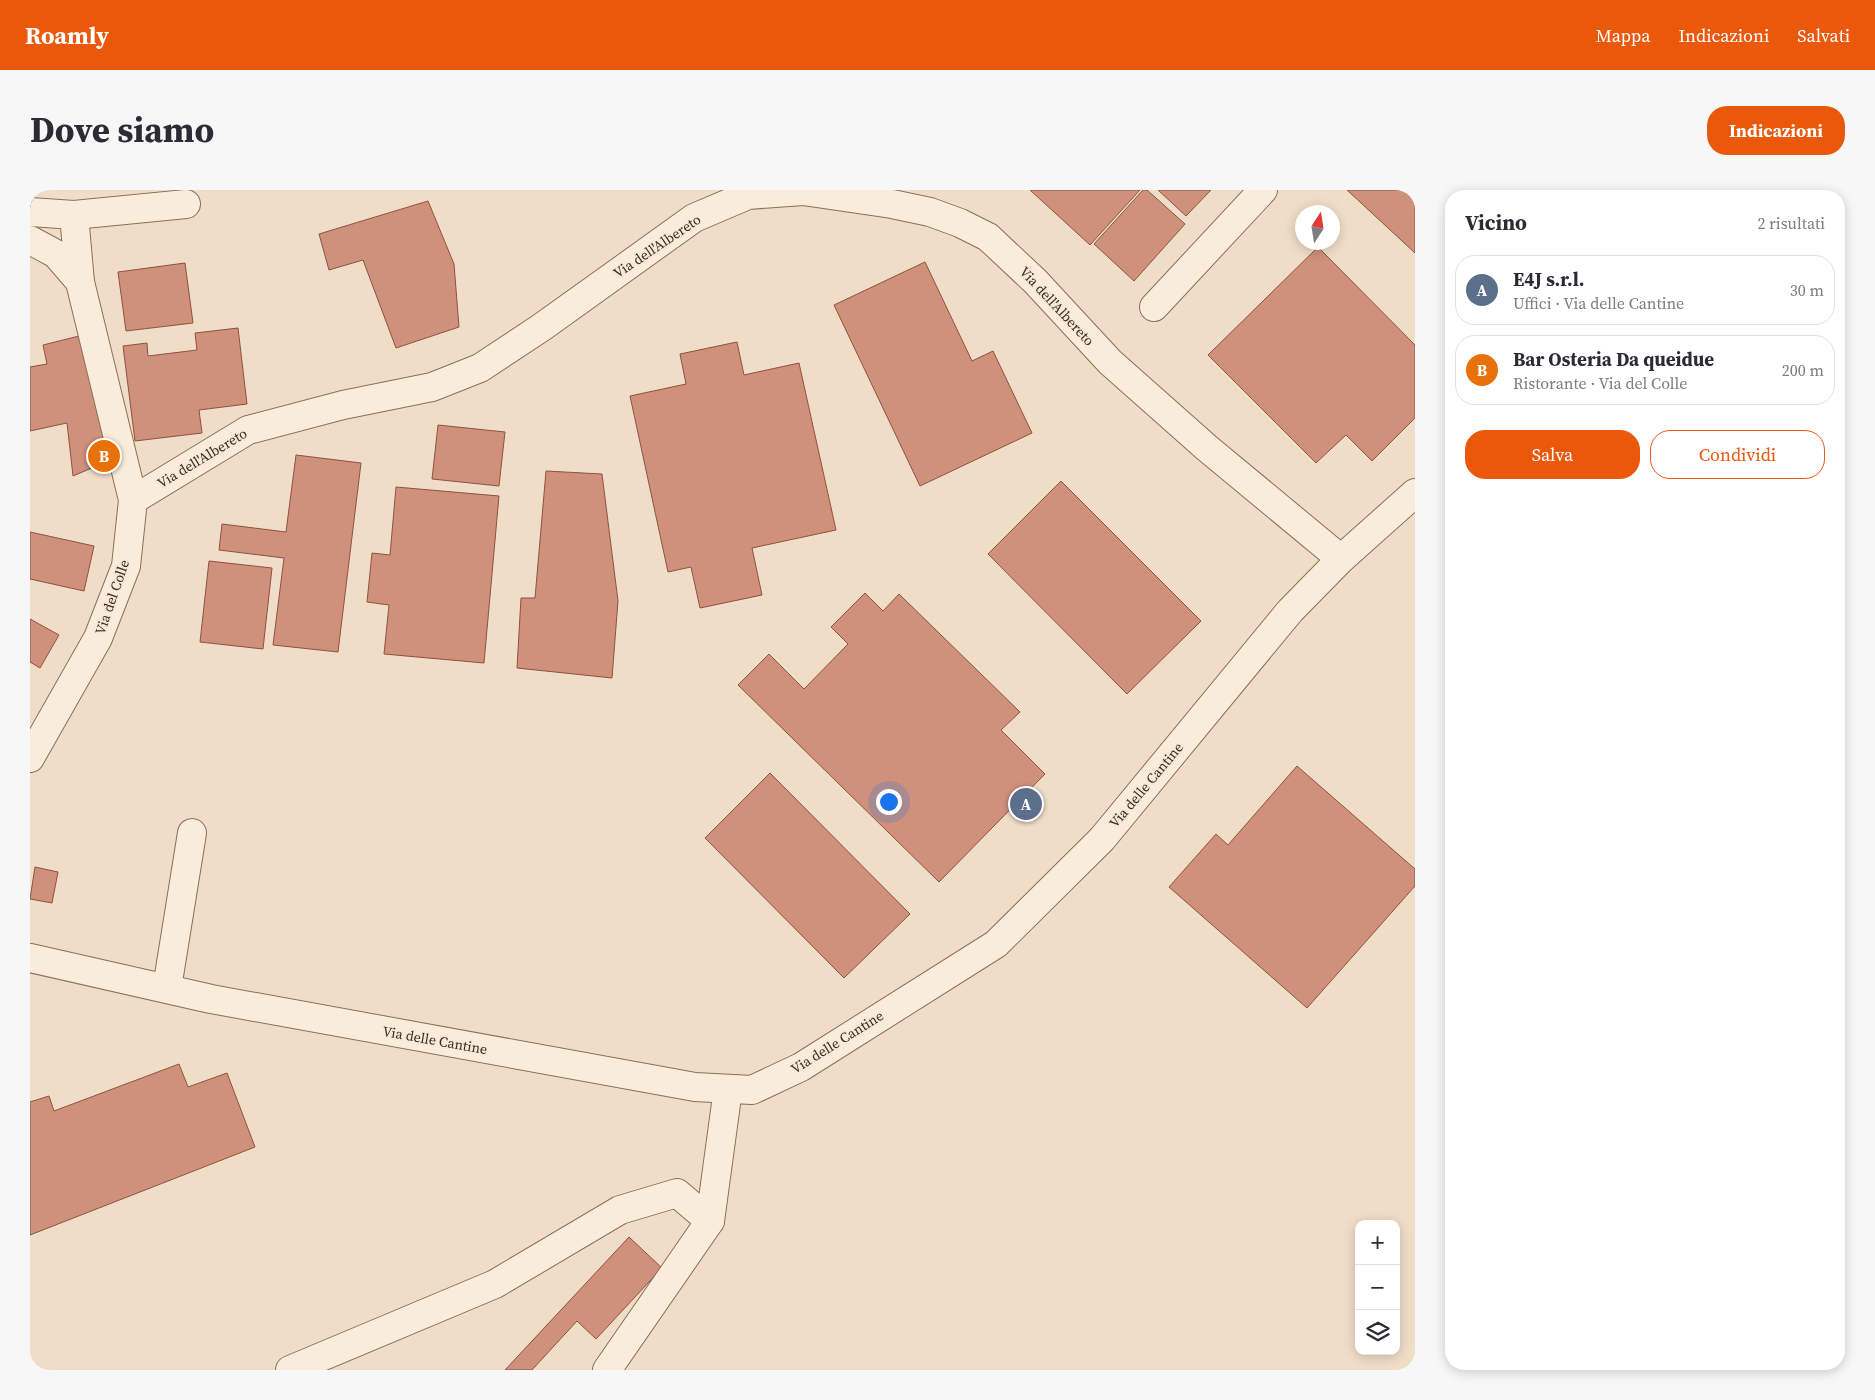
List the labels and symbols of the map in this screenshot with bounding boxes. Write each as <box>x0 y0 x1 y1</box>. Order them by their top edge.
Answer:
north arrow <box>1295 205 1340 250</box>
street label: Via dell'Albereto <box>609 209 705 283</box>
street label: Via dell'Albereto <box>1015 262 1099 350</box>
street label: Via dell'Albereto <box>153 423 251 493</box>
pin: B <box>88 437 120 475</box>
street label: Via del Colle <box>90 557 134 637</box>
street label: Via delle Cantine <box>1104 738 1188 832</box>
pin: A <box>1010 785 1042 823</box>
your location <box>876 789 902 815</box>
street label: Via delle Cantine <box>787 1005 887 1079</box>
street label: Via delle Cantine <box>381 1021 489 1059</box>

